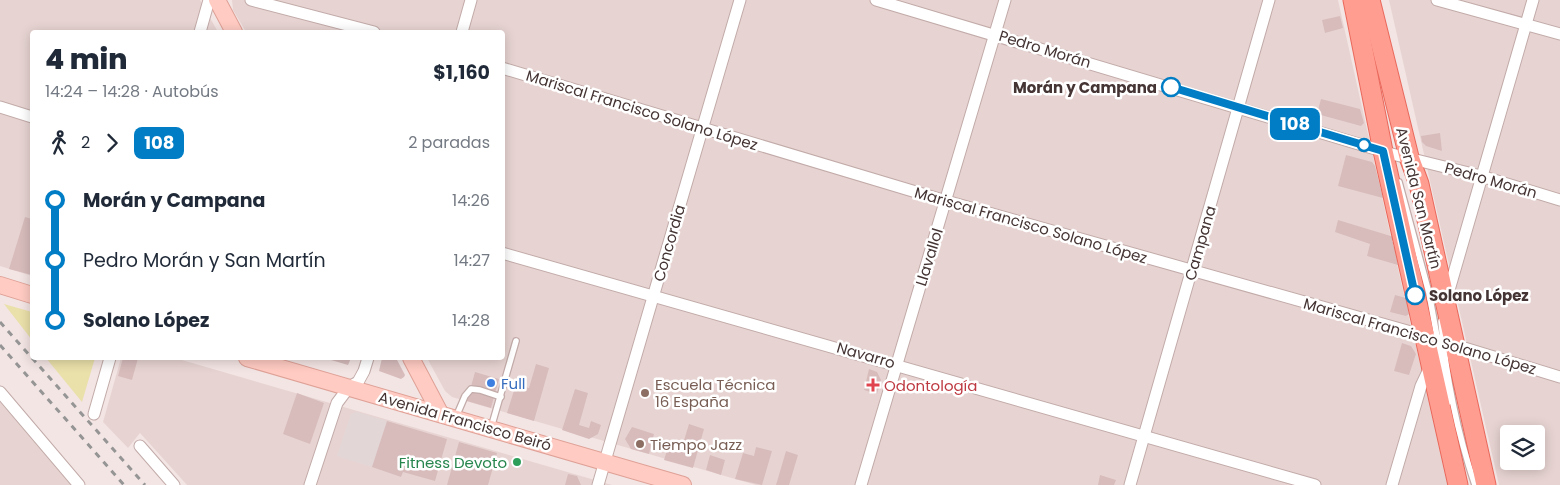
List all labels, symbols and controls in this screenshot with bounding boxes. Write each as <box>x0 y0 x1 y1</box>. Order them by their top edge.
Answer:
street label: Pedro Morán <box>996 25 1094 73</box>
text: 4 min <box>45 40 127 79</box>
text: $1,160 <box>433 59 490 86</box>
street label: Mariscal Francisco Solano López <box>524 65 761 155</box>
place label: Morán y Campana <box>1013 77 1157 98</box>
marker: Morán y Campana <box>1161 77 1181 97</box>
text: 14:24 – 14:28 · Autobús <box>45 80 219 103</box>
line badge: 108 <box>1266 108 1324 140</box>
text: 108 <box>1280 111 1310 136</box>
street label: Avenida San Martín <box>1391 125 1447 271</box>
icon: walk <box>45 129 73 157</box>
icon: forward <box>98 129 126 157</box>
text: 108 <box>144 130 174 155</box>
text: 2 <box>81 131 90 154</box>
text: 2 paradas <box>408 131 490 154</box>
unlabelled marker <box>1357 138 1371 152</box>
street label: Pedro Morán <box>1442 157 1540 203</box>
street label: Mariscal Francisco Solano López <box>912 182 1150 268</box>
text: Morán y Campana <box>83 187 265 214</box>
text: 14:26 <box>452 189 490 212</box>
street label: Concordia <box>648 202 690 284</box>
street label: Campana <box>1179 203 1221 283</box>
street label: Llavallol <box>910 225 948 289</box>
text: Pedro Morán y San Martín <box>83 247 326 274</box>
text: 14:27 <box>453 249 490 272</box>
marker: Solano López <box>1405 285 1425 305</box>
place label: Solano López <box>1429 285 1529 306</box>
street label: Mariscal Francisco Solano López <box>1301 293 1539 379</box>
text: Solano López <box>83 307 209 334</box>
text: 14:28 <box>452 309 490 332</box>
street label: Navarro <box>834 337 898 373</box>
place label: Full <box>501 373 526 394</box>
place label: Escuela Técnica 16 España <box>655 374 775 412</box>
place label: Odontología <box>884 375 977 396</box>
marker: Full <box>485 377 497 389</box>
marker: Odontología <box>866 378 880 392</box>
street label: Avenida Francisco Beiró <box>376 386 554 456</box>
marker: Escuela Técnica 16 España <box>639 387 651 399</box>
map controls <box>1500 425 1545 470</box>
button: layers <box>1500 425 1545 470</box>
place label: Tiempo Jazz <box>650 434 742 455</box>
marker: Tiempo Jazz <box>634 438 646 450</box>
place label: Fitness Devoto <box>399 452 507 473</box>
marker: Fitness Devoto <box>511 456 523 468</box>

